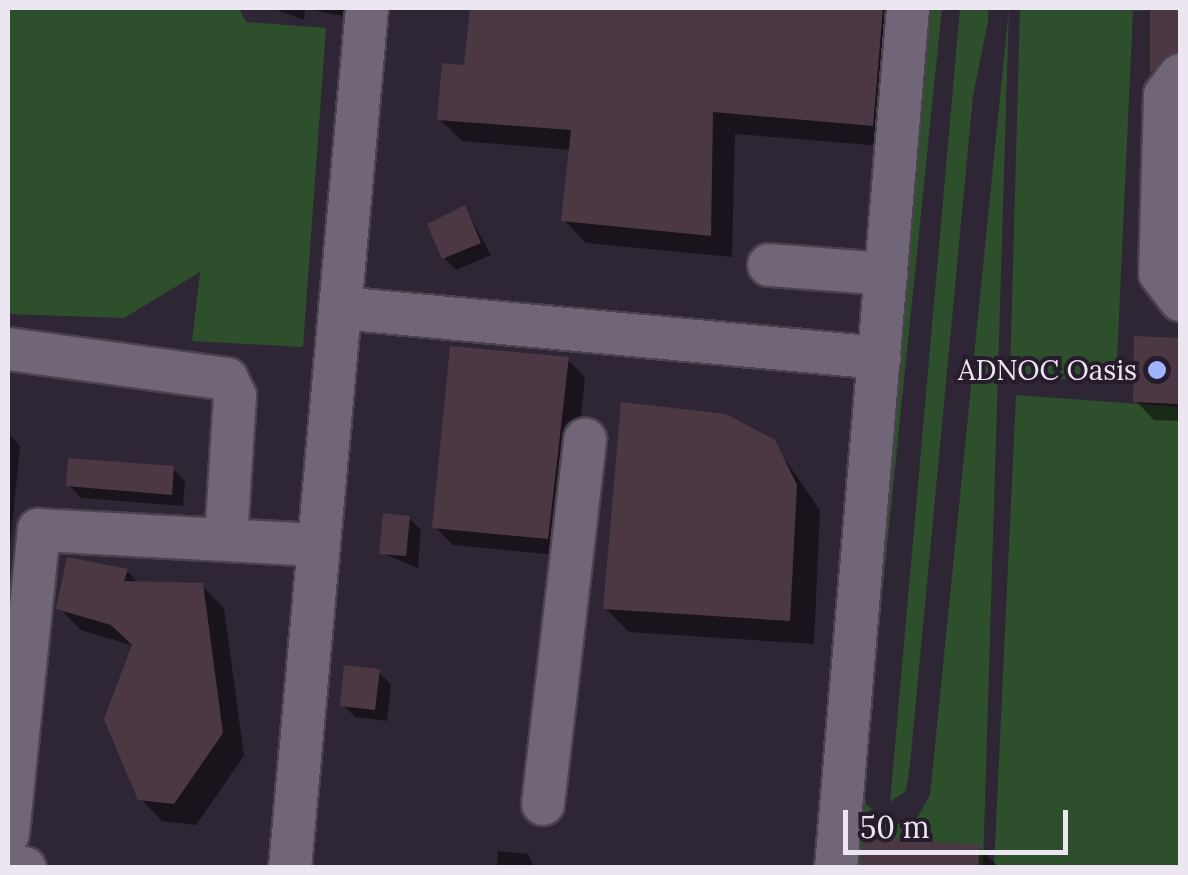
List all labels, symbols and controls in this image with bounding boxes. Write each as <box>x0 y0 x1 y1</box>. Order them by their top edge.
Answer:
place label: ADNOC Oasis <box>958 353 1137 387</box>
marker: ADNOC Oasis <box>1146 359 1168 381</box>
scale bar <box>848 790 1073 852</box>
text: 50 m <box>860 808 930 846</box>

